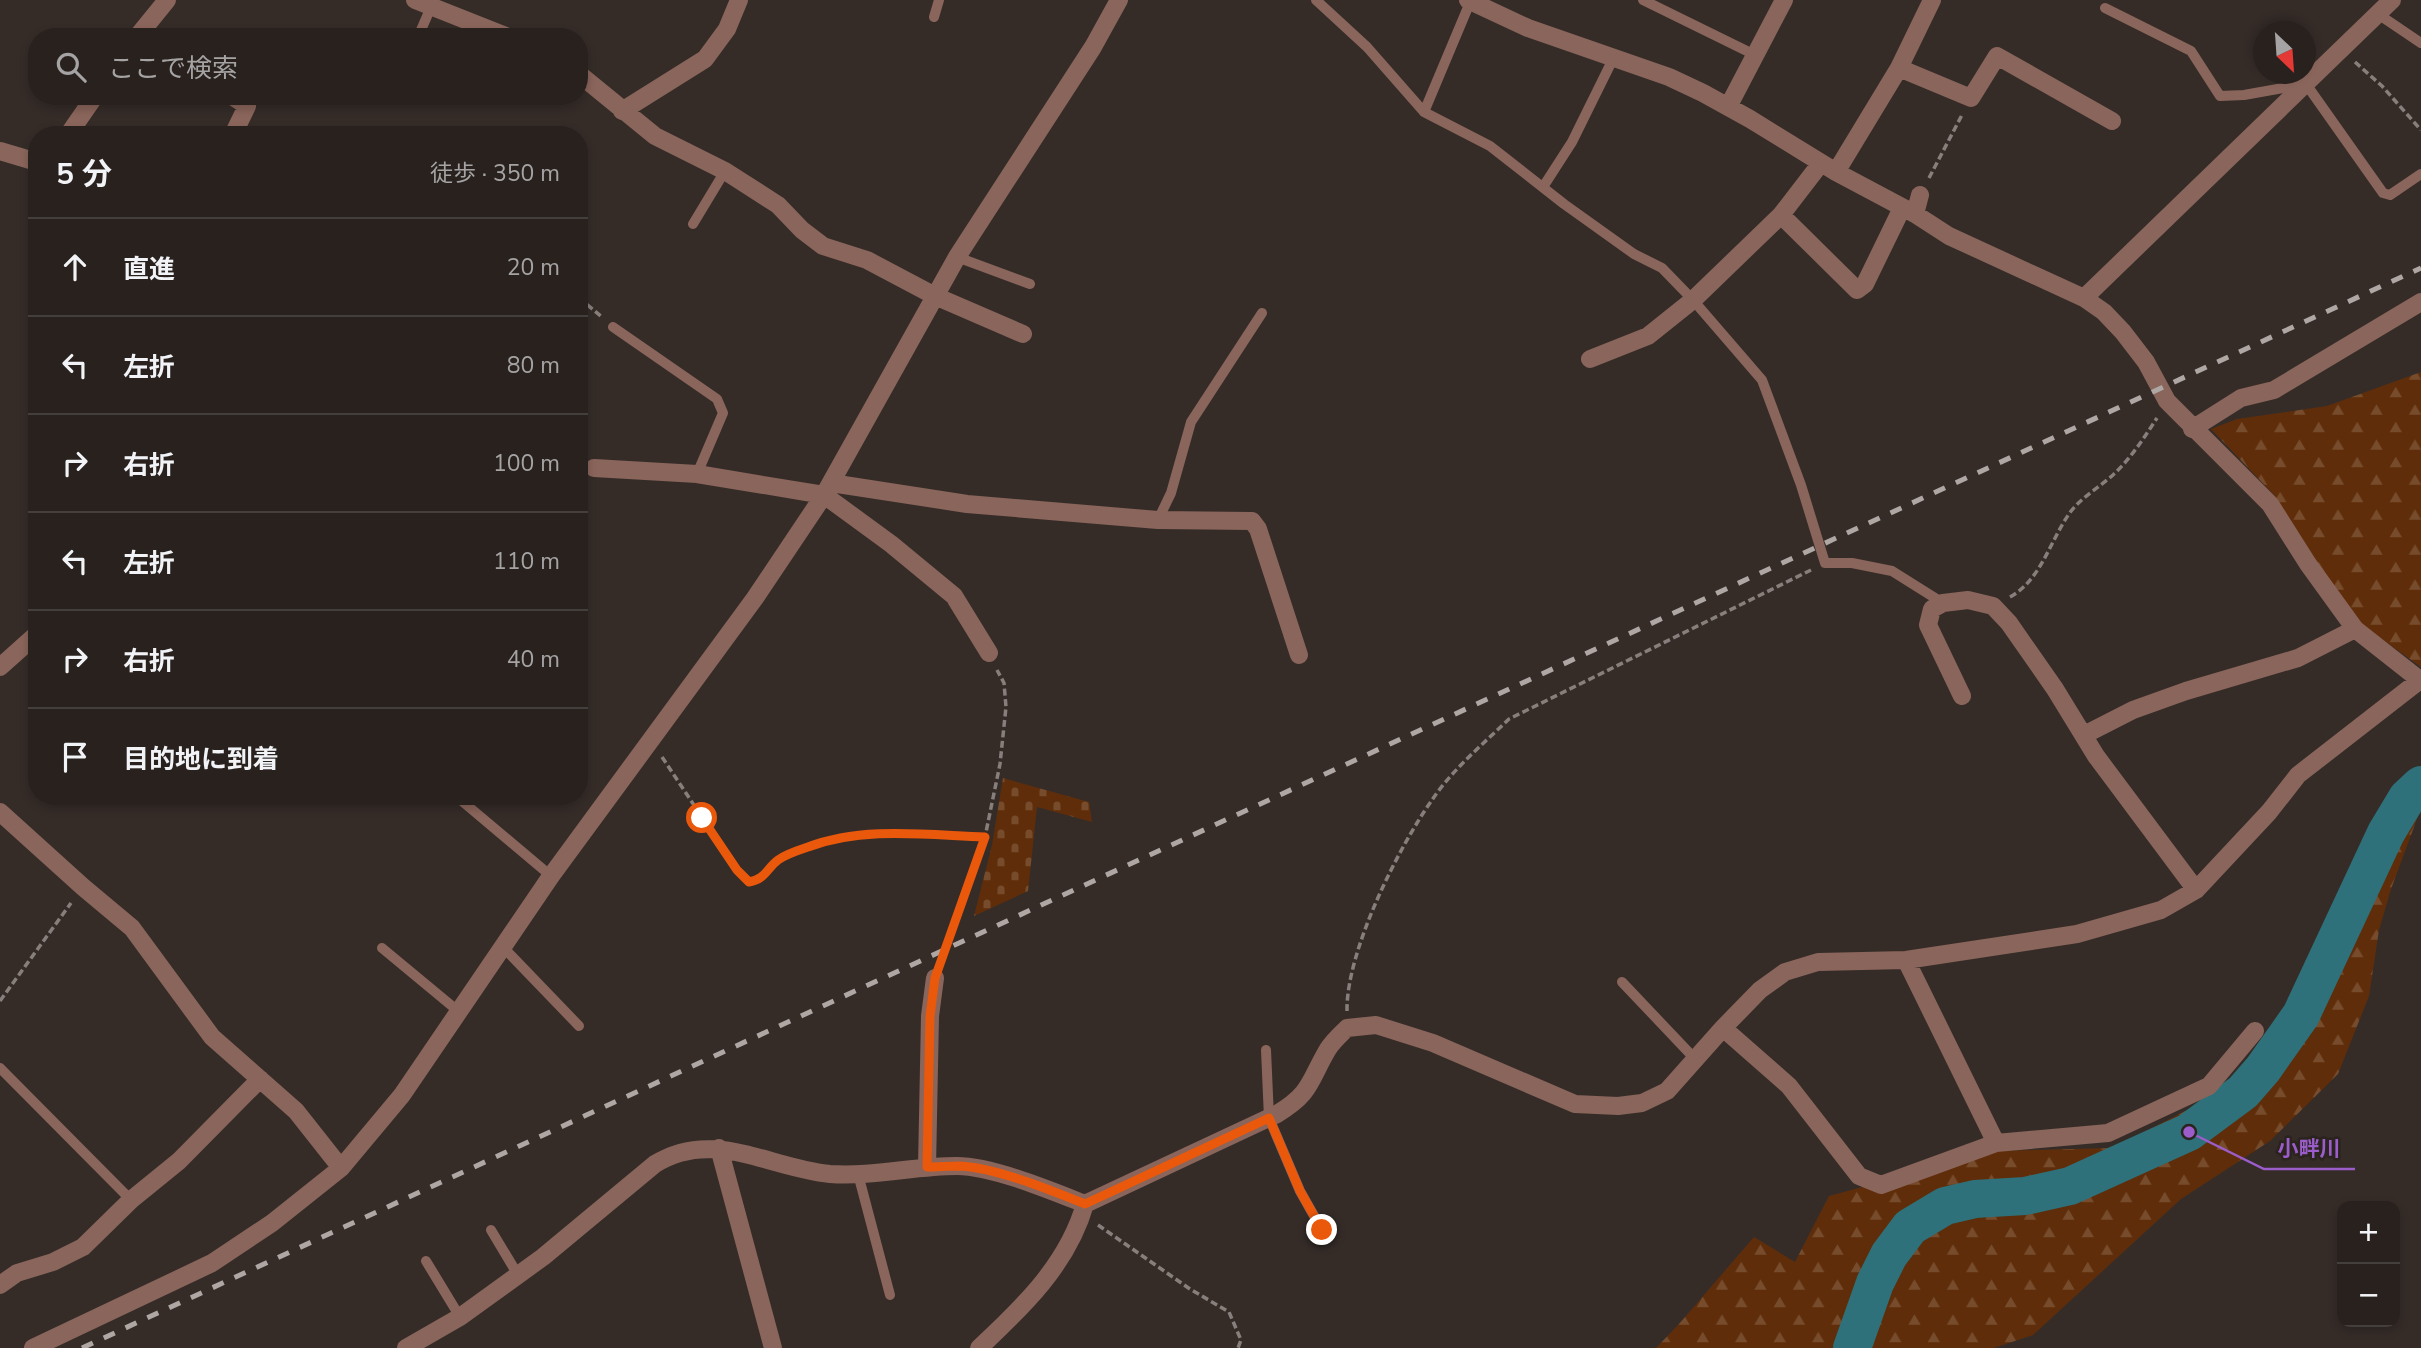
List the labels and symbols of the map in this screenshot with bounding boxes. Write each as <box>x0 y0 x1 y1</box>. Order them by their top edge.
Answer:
north arrow <box>2253 21 2316 84</box>
route start <box>686 802 717 833</box>
callout: 小畔川 <box>2264 1127 2355 1169</box>
text: 小畔川 <box>2278 1135 2341 1163</box>
route end <box>1306 1214 1337 1245</box>

